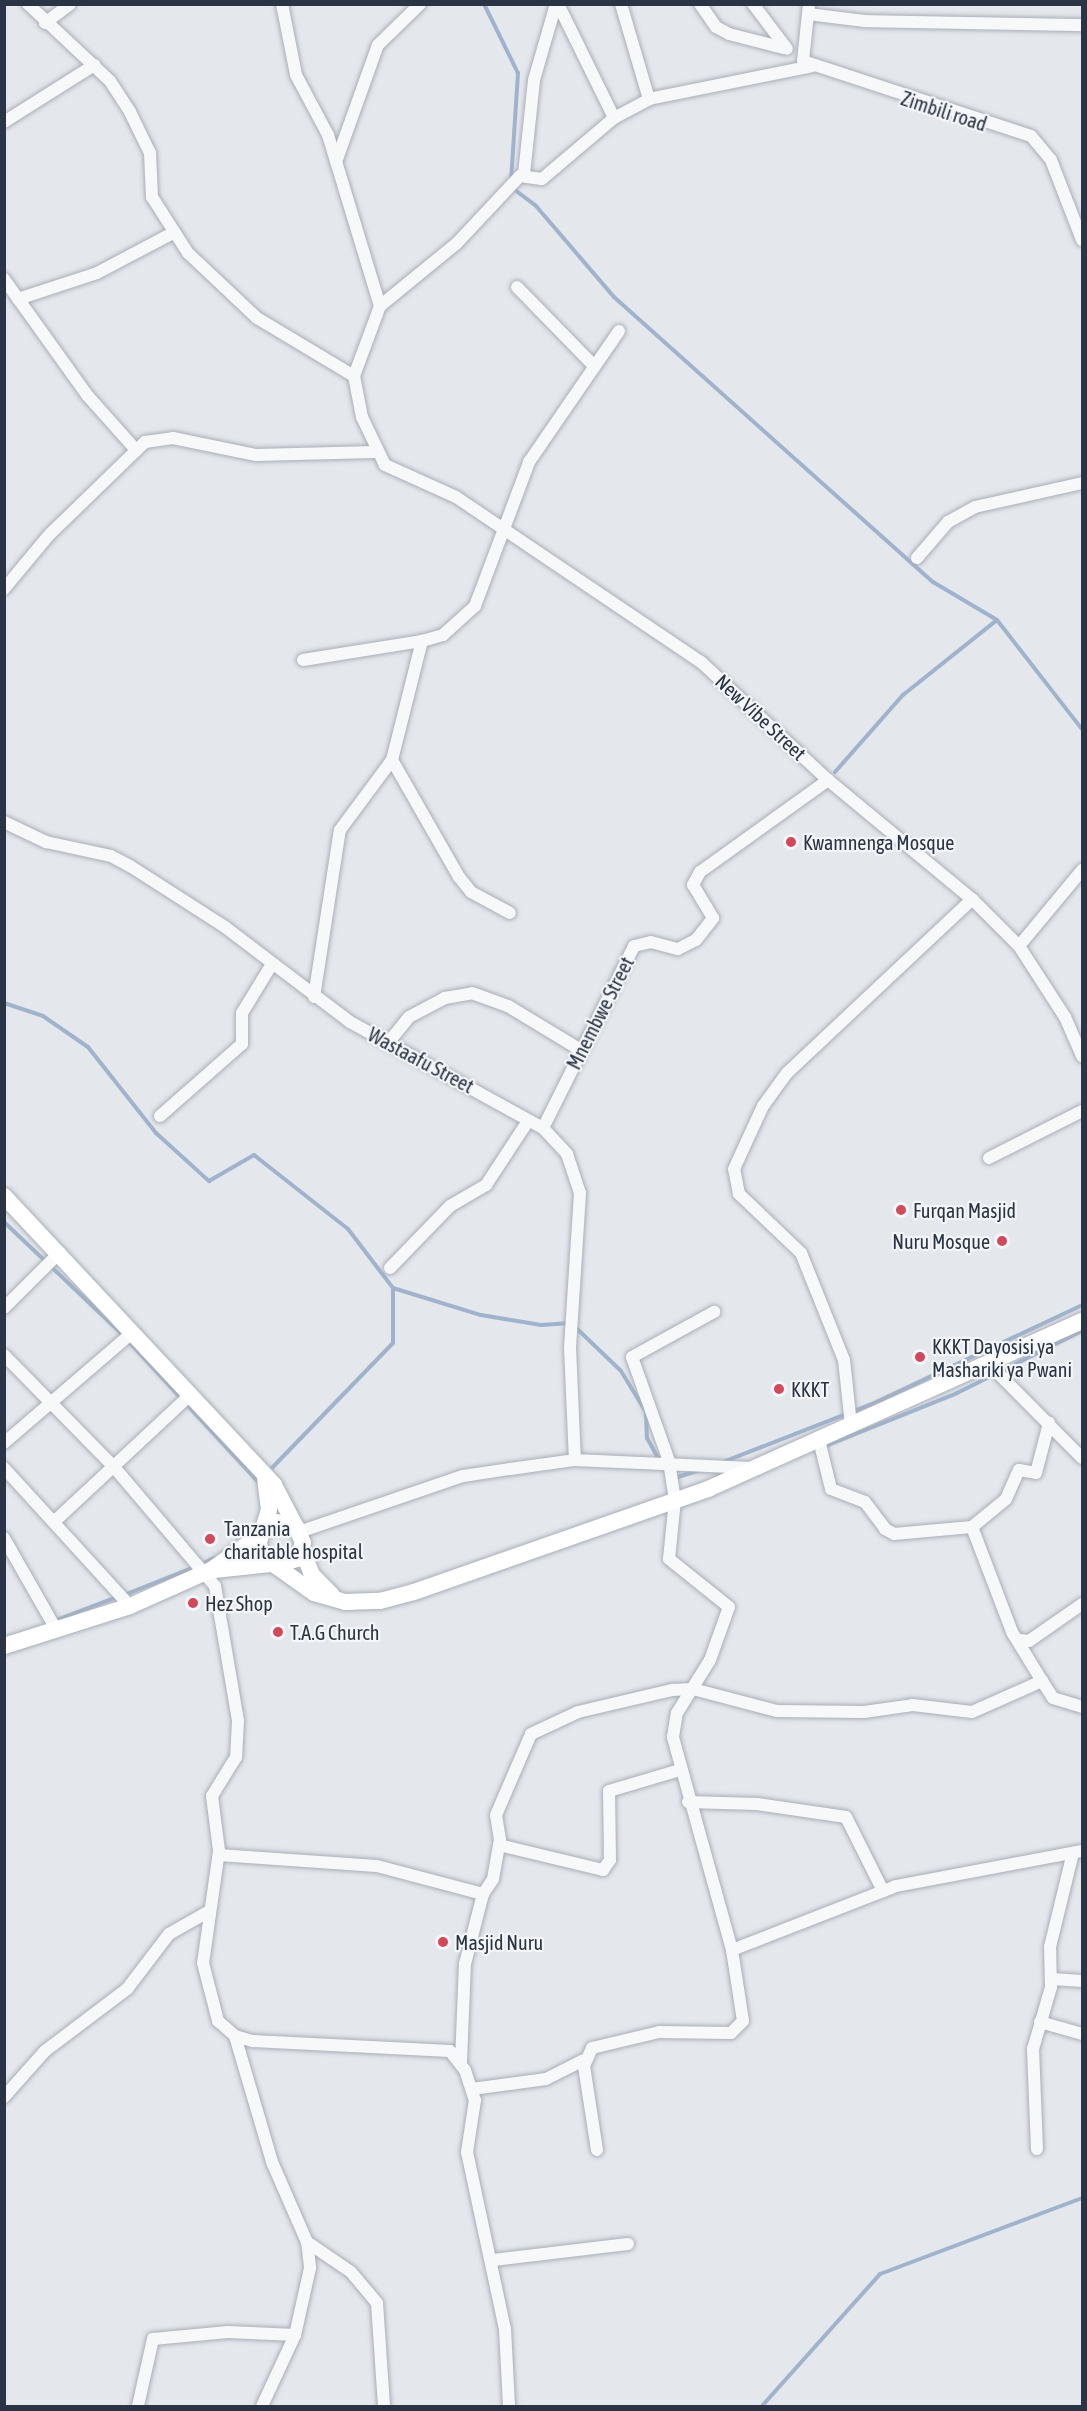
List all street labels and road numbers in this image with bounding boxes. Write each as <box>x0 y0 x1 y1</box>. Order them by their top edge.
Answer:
street label: Zimbili road <box>898 86 990 136</box>
street label: New Vibe Street <box>711 669 811 765</box>
street label: Mnembwe Street <box>561 953 639 1073</box>
street label: Wastaafu Street <box>364 1022 478 1098</box>

